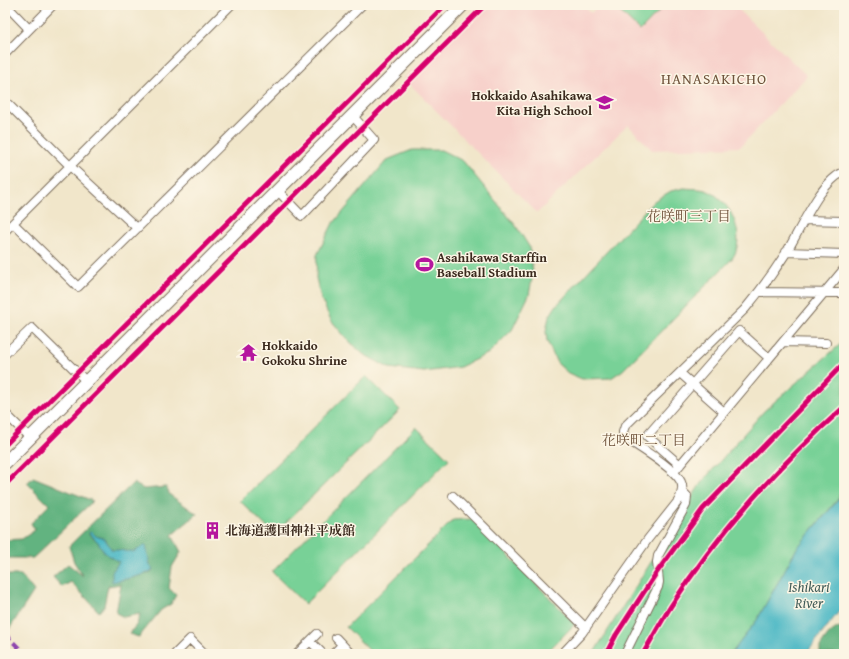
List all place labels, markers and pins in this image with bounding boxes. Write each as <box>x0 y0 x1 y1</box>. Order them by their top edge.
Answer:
place label: Hokkaido Asahikawa Kita High School <box>471 86 592 120</box>
school or university icon: Hokkaido Asahikawa Kita High School <box>595 92 615 112</box>
place label: Asahikawa Starffin Baseball Stadium <box>437 248 547 282</box>
sports icon: Asahikawa Starffin Baseball Stadium <box>414 254 434 274</box>
place label: Hokkaido Gokoku Shrine <box>262 336 347 370</box>
temple icon: Hokkaido Gokoku Shrine <box>239 342 259 362</box>
building icon: 北海道護国神社平成館 <box>202 520 222 540</box>
place label: 北海道護国神社平成館 <box>225 521 355 540</box>

